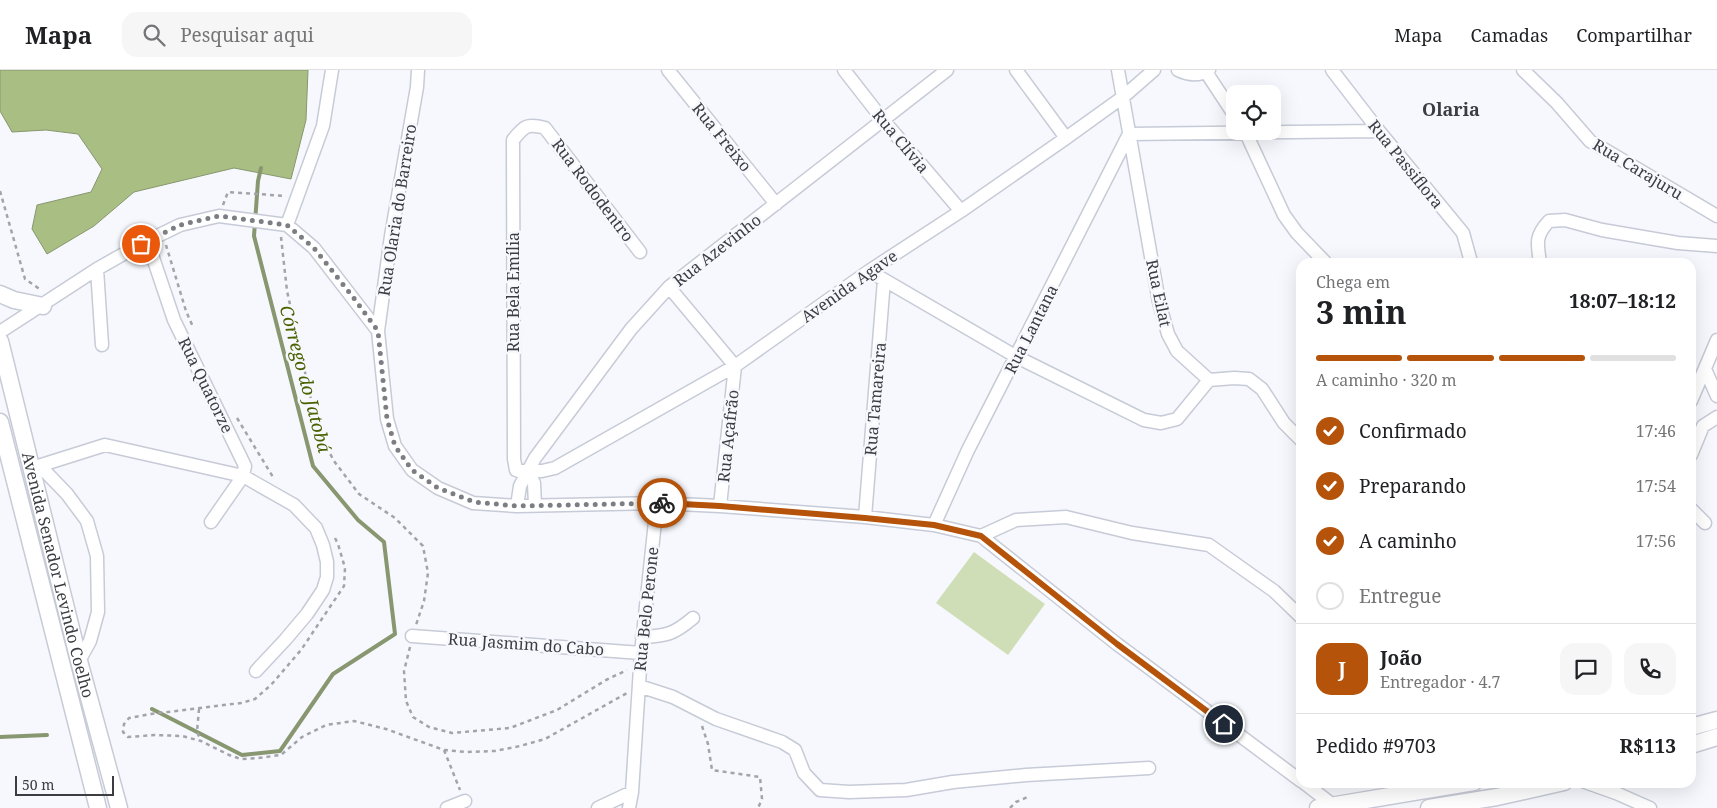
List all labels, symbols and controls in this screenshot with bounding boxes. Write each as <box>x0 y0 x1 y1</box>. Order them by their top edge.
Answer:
search box <box>122 12 472 57</box>
text: Mapa <box>25 18 92 51</box>
icon: search <box>140 21 168 49</box>
text: Pesquisar aqui <box>180 22 314 48</box>
text: Mapa <box>1394 23 1443 47</box>
text: Camadas <box>1471 23 1548 47</box>
text: Compartilhar <box>1576 23 1692 47</box>
map controls <box>1226 85 1281 140</box>
button: locate <box>1226 85 1281 140</box>
district label: Olaria <box>1422 97 1480 121</box>
street label: Rua Freixo <box>687 98 757 176</box>
street label: Rua Clívia <box>868 104 934 178</box>
street label: Rua Passiflora <box>1363 115 1449 213</box>
street label: Rua Olaria do Barreiro <box>373 122 421 298</box>
street label: Rua Carajuru <box>1589 133 1687 205</box>
street label: Rua Rododentro <box>547 134 639 246</box>
street label: Rua Azevinho <box>668 209 766 291</box>
pin <box>120 223 162 265</box>
icon: bag <box>127 230 155 258</box>
street label: Rua Bela Emília <box>502 232 524 352</box>
street label: Avenida Agave <box>796 245 902 327</box>
street label: Rua Eilat <box>1141 257 1177 329</box>
text: Chega em <box>1316 271 1390 293</box>
street label: Rua Lantana <box>999 281 1063 377</box>
text: 18:07–18:12 <box>1569 288 1676 314</box>
text: 3 min <box>1316 290 1407 333</box>
water label: Córrego do Jatobá <box>275 302 337 456</box>
street label: Rua Quatorze <box>173 333 239 437</box>
street label: Rua Tamareira <box>859 341 891 457</box>
text: A caminho · 320 m <box>1316 369 1457 391</box>
street label: Rua Açafrão <box>712 389 744 483</box>
icon: check <box>1316 417 1344 445</box>
text: Confirmado <box>1359 418 1467 444</box>
text: 17:46 <box>1636 420 1676 442</box>
street label: Avenida Senador Levindo Coelho <box>17 450 99 700</box>
icon: check <box>1316 472 1344 500</box>
text: Preparando <box>1359 473 1466 499</box>
text: 17:54 <box>1636 475 1676 497</box>
courier <box>637 478 687 528</box>
icon: bike <box>648 489 676 517</box>
icon: check <box>1316 527 1344 555</box>
text: A caminho <box>1359 528 1457 554</box>
text: 17:56 <box>1636 530 1676 552</box>
street label: Rua Belo Perone <box>629 546 663 672</box>
text: Entregue <box>1359 583 1441 609</box>
street label: Rua Jasmim do Cabo <box>447 628 605 660</box>
button: chat <box>1560 643 1612 695</box>
button: phone <box>1624 643 1676 695</box>
text: João <box>1380 645 1422 671</box>
text: J <box>1338 656 1346 682</box>
text: Entregador · 4.7 <box>1380 671 1500 693</box>
pin <box>1203 703 1245 745</box>
icon: home <box>1210 710 1238 738</box>
text: Pedido #9703 <box>1316 733 1436 759</box>
text: R$113 <box>1620 733 1676 759</box>
scale bar <box>15 773 114 796</box>
text: 50 m <box>22 775 55 794</box>

